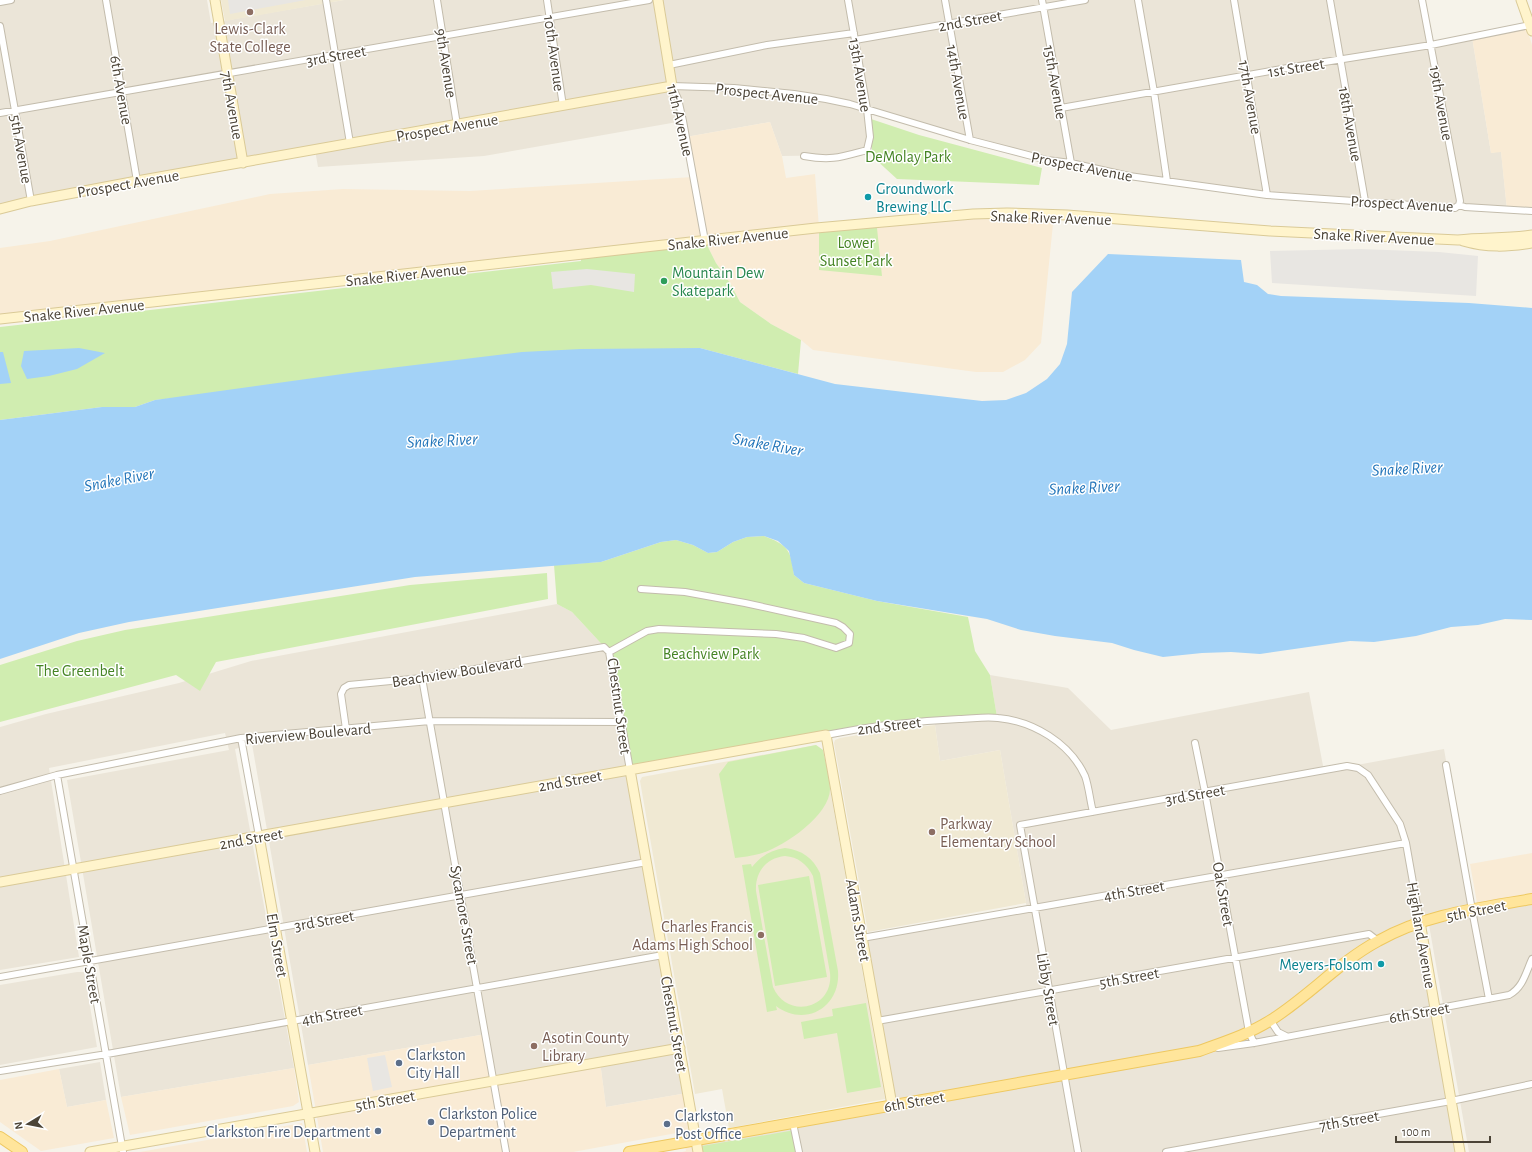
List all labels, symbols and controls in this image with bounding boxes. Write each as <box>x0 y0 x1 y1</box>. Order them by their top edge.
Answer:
marker: Lewis-Clark State College <box>245 7 255 17</box>
street label: 2nd Street <box>937 8 1003 34</box>
street label: 10th Avenue <box>541 14 567 92</box>
place label: Lewis-Clark State College <box>209 21 291 55</box>
street label: 9th Avenue <box>433 27 459 99</box>
street label: 13th Avenue <box>846 37 874 113</box>
street label: 3rd Street <box>305 43 367 69</box>
street label: 14th Avenue <box>944 43 972 121</box>
street label: 15th Avenue <box>1041 44 1069 120</box>
street label: 6th Avenue <box>107 54 135 126</box>
street label: 1st Street <box>1267 56 1325 80</box>
street label: 17th Avenue <box>1236 59 1264 135</box>
street label: 19th Avenue <box>1427 64 1455 142</box>
street label: 7th Avenue <box>218 70 246 141</box>
street label: Prospect Avenue <box>715 81 819 107</box>
street label: 11th Avenue <box>664 83 696 158</box>
street label: 18th Avenue <box>1336 85 1364 163</box>
street label: Prospect Avenue <box>395 111 499 145</box>
street label: 5th Avenue <box>7 114 35 185</box>
park label: DeMolay Park <box>865 149 952 166</box>
street label: Prospect Avenue <box>1030 149 1134 185</box>
street label: Prospect Avenue <box>76 167 180 201</box>
place label: Groundwork Brewing LLC <box>876 181 954 215</box>
marker: Groundwork Brewing LLC <box>863 192 873 202</box>
street label: Prospect Avenue <box>1350 193 1454 215</box>
street label: Snake River Avenue <box>990 208 1112 228</box>
street label: Snake River Avenue <box>667 225 789 253</box>
street label: Snake River Avenue <box>1313 226 1435 248</box>
park label: Lower Sunset Park <box>820 235 893 269</box>
street label: Snake River Avenue <box>345 261 467 289</box>
place label: Mountain Dew Skatepark <box>672 265 764 299</box>
marker: Mountain Dew Skatepark <box>659 276 669 286</box>
street label: Snake River Avenue <box>23 297 145 325</box>
water label: Snake River <box>406 430 478 451</box>
water label: Snake River <box>732 430 805 459</box>
water label: Snake River <box>1371 458 1443 479</box>
water label: Snake River <box>83 464 156 495</box>
water label: Snake River <box>1048 477 1120 498</box>
park label: Beachview Park <box>663 646 760 662</box>
street label: Beachview Boulevard <box>391 654 523 690</box>
street label: Chestnut Street <box>604 657 634 755</box>
park label: The Greenbelt <box>36 663 124 679</box>
street label: 2nd Street <box>856 714 922 738</box>
street label: Riverview Boulevard <box>244 721 372 747</box>
street label: 2nd Street <box>537 768 603 794</box>
street label: 3rd Street <box>1164 782 1226 808</box>
place label: Parkway Elementary School <box>940 816 1056 851</box>
street label: 2nd Street <box>218 826 284 852</box>
marker: Parkway Elementary School <box>927 827 937 837</box>
street label: Oak Street <box>1209 861 1237 928</box>
street label: Sycamore Street <box>446 864 481 966</box>
street label: Adams Street <box>843 878 873 963</box>
street label: 4th Street <box>1103 878 1166 904</box>
street label: Highland Avenue <box>1404 881 1438 990</box>
street label: 5th Street <box>1445 897 1507 925</box>
street label: 3rd Street <box>293 908 355 934</box>
street label: Elm Street <box>264 912 291 978</box>
place label: Charles Francis Adams High School <box>632 919 753 953</box>
street label: Maple Street <box>74 924 104 1005</box>
marker: Charles Francis Adams High School <box>756 930 766 940</box>
street label: Libby Street <box>1033 951 1062 1027</box>
place label: Meyers-Folsom <box>1279 957 1373 974</box>
marker: Meyers-Folsom <box>1376 959 1386 969</box>
street label: 5th Street <box>1098 965 1160 991</box>
street label: Chestnut Street <box>658 975 690 1073</box>
street label: 6th Street <box>1388 1000 1451 1026</box>
street label: 4th Street <box>301 1002 364 1028</box>
place label: Asotin County Library <box>542 1030 629 1065</box>
marker: Asotin County Library <box>529 1041 539 1051</box>
place label: Clarkston City Hall <box>407 1047 466 1082</box>
marker: Clarkston City Hall <box>394 1058 404 1068</box>
street label: 5th Street <box>354 1088 416 1114</box>
street label: 6th Street <box>883 1089 946 1115</box>
north arrow <box>8 1104 48 1144</box>
place label: Clarkston Police Department <box>439 1106 537 1140</box>
place label: Clarkston Post Office <box>675 1108 742 1142</box>
street label: 7th Street <box>1318 1108 1380 1134</box>
marker: Clarkston Police Department <box>426 1117 436 1127</box>
scale bar <box>1396 1118 1490 1144</box>
marker: Clarkston Post Office <box>662 1119 672 1129</box>
text: N <box>13 1121 25 1130</box>
place label: Clarkston Fire Department <box>206 1124 370 1140</box>
marker: Clarkston Fire Department <box>373 1126 383 1136</box>
text: 100 m <box>1402 1126 1430 1138</box>

